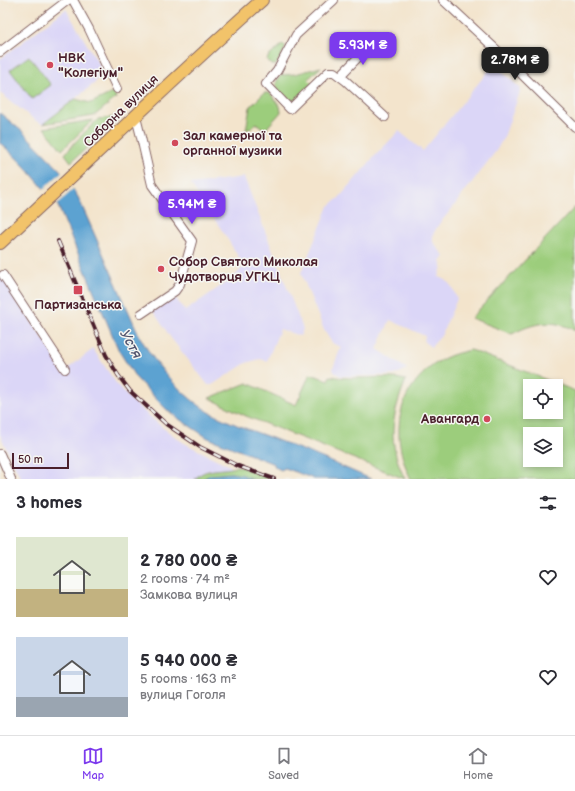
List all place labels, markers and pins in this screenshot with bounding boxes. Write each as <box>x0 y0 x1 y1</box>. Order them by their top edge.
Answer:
pin: 5.93M ₴ <box>326 32 400 66</box>
pin: 2.78M ₴ <box>478 47 552 81</box>
place label: НВК "Колегіум" <box>58 50 123 81</box>
marker: НВК "Колегіум" <box>45 60 55 70</box>
place label: Зал камерної та органної музики <box>183 128 283 159</box>
marker: Зал камерної та органної музики <box>170 138 180 148</box>
pin: 5.94M ₴ <box>155 191 229 225</box>
place label: Собор Святого Миколая Чудотворця УГКЦ <box>169 254 318 285</box>
marker: Собор Святого Миколая Чудотворця УГКЦ <box>156 264 166 274</box>
marker: Партизанська <box>72 284 84 296</box>
place label: Партизанська <box>34 297 122 313</box>
place label: Авангард <box>420 411 479 427</box>
marker: Авангард <box>482 414 492 424</box>

